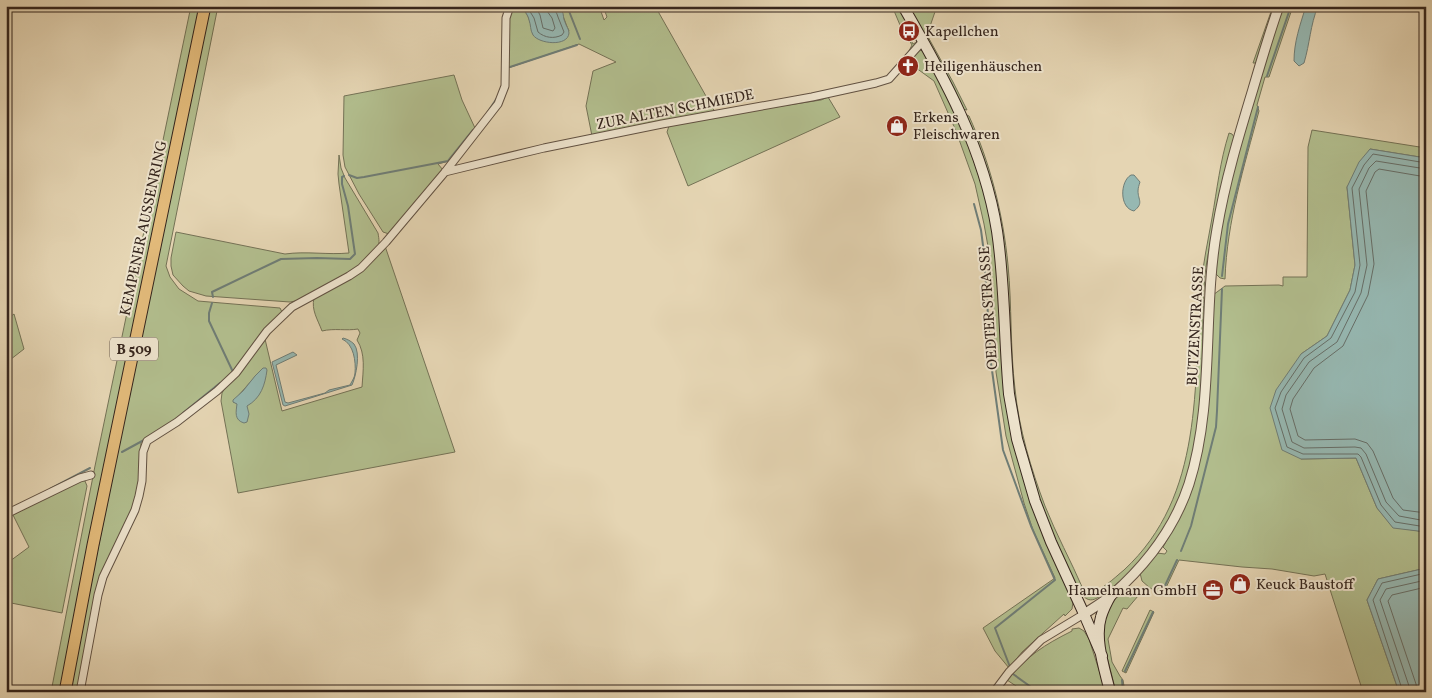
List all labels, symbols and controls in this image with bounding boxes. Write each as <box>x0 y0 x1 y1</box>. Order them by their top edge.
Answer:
bus stop icon: Kapellchen <box>897 19 921 43</box>
place label: Kapellchen <box>925 22 999 43</box>
church icon: Heiligenhäuschen <box>896 54 920 78</box>
place label: Heiligenhäuschen <box>924 57 1042 78</box>
street label: ZUR ALTEN SCHMIEDE <box>595 85 756 136</box>
place label: Erkens Fleischwaren <box>913 108 1000 146</box>
shop icon: Erkens Fleischwaren <box>885 114 909 138</box>
street label: KEMPENER AUSSENRING <box>116 139 173 318</box>
street label: OEDTER STRASSE <box>975 245 1004 370</box>
street label: BUTZENSTRASSE <box>1183 266 1210 386</box>
road number: B 509 <box>110 338 158 360</box>
shop icon: Keuck Baustoff <box>1228 572 1252 596</box>
place label: Keuck Baustoff <box>1256 575 1355 596</box>
office icon: Hamelmann GmbH <box>1201 578 1225 602</box>
place label: Hamelmann GmbH <box>1068 581 1197 602</box>

